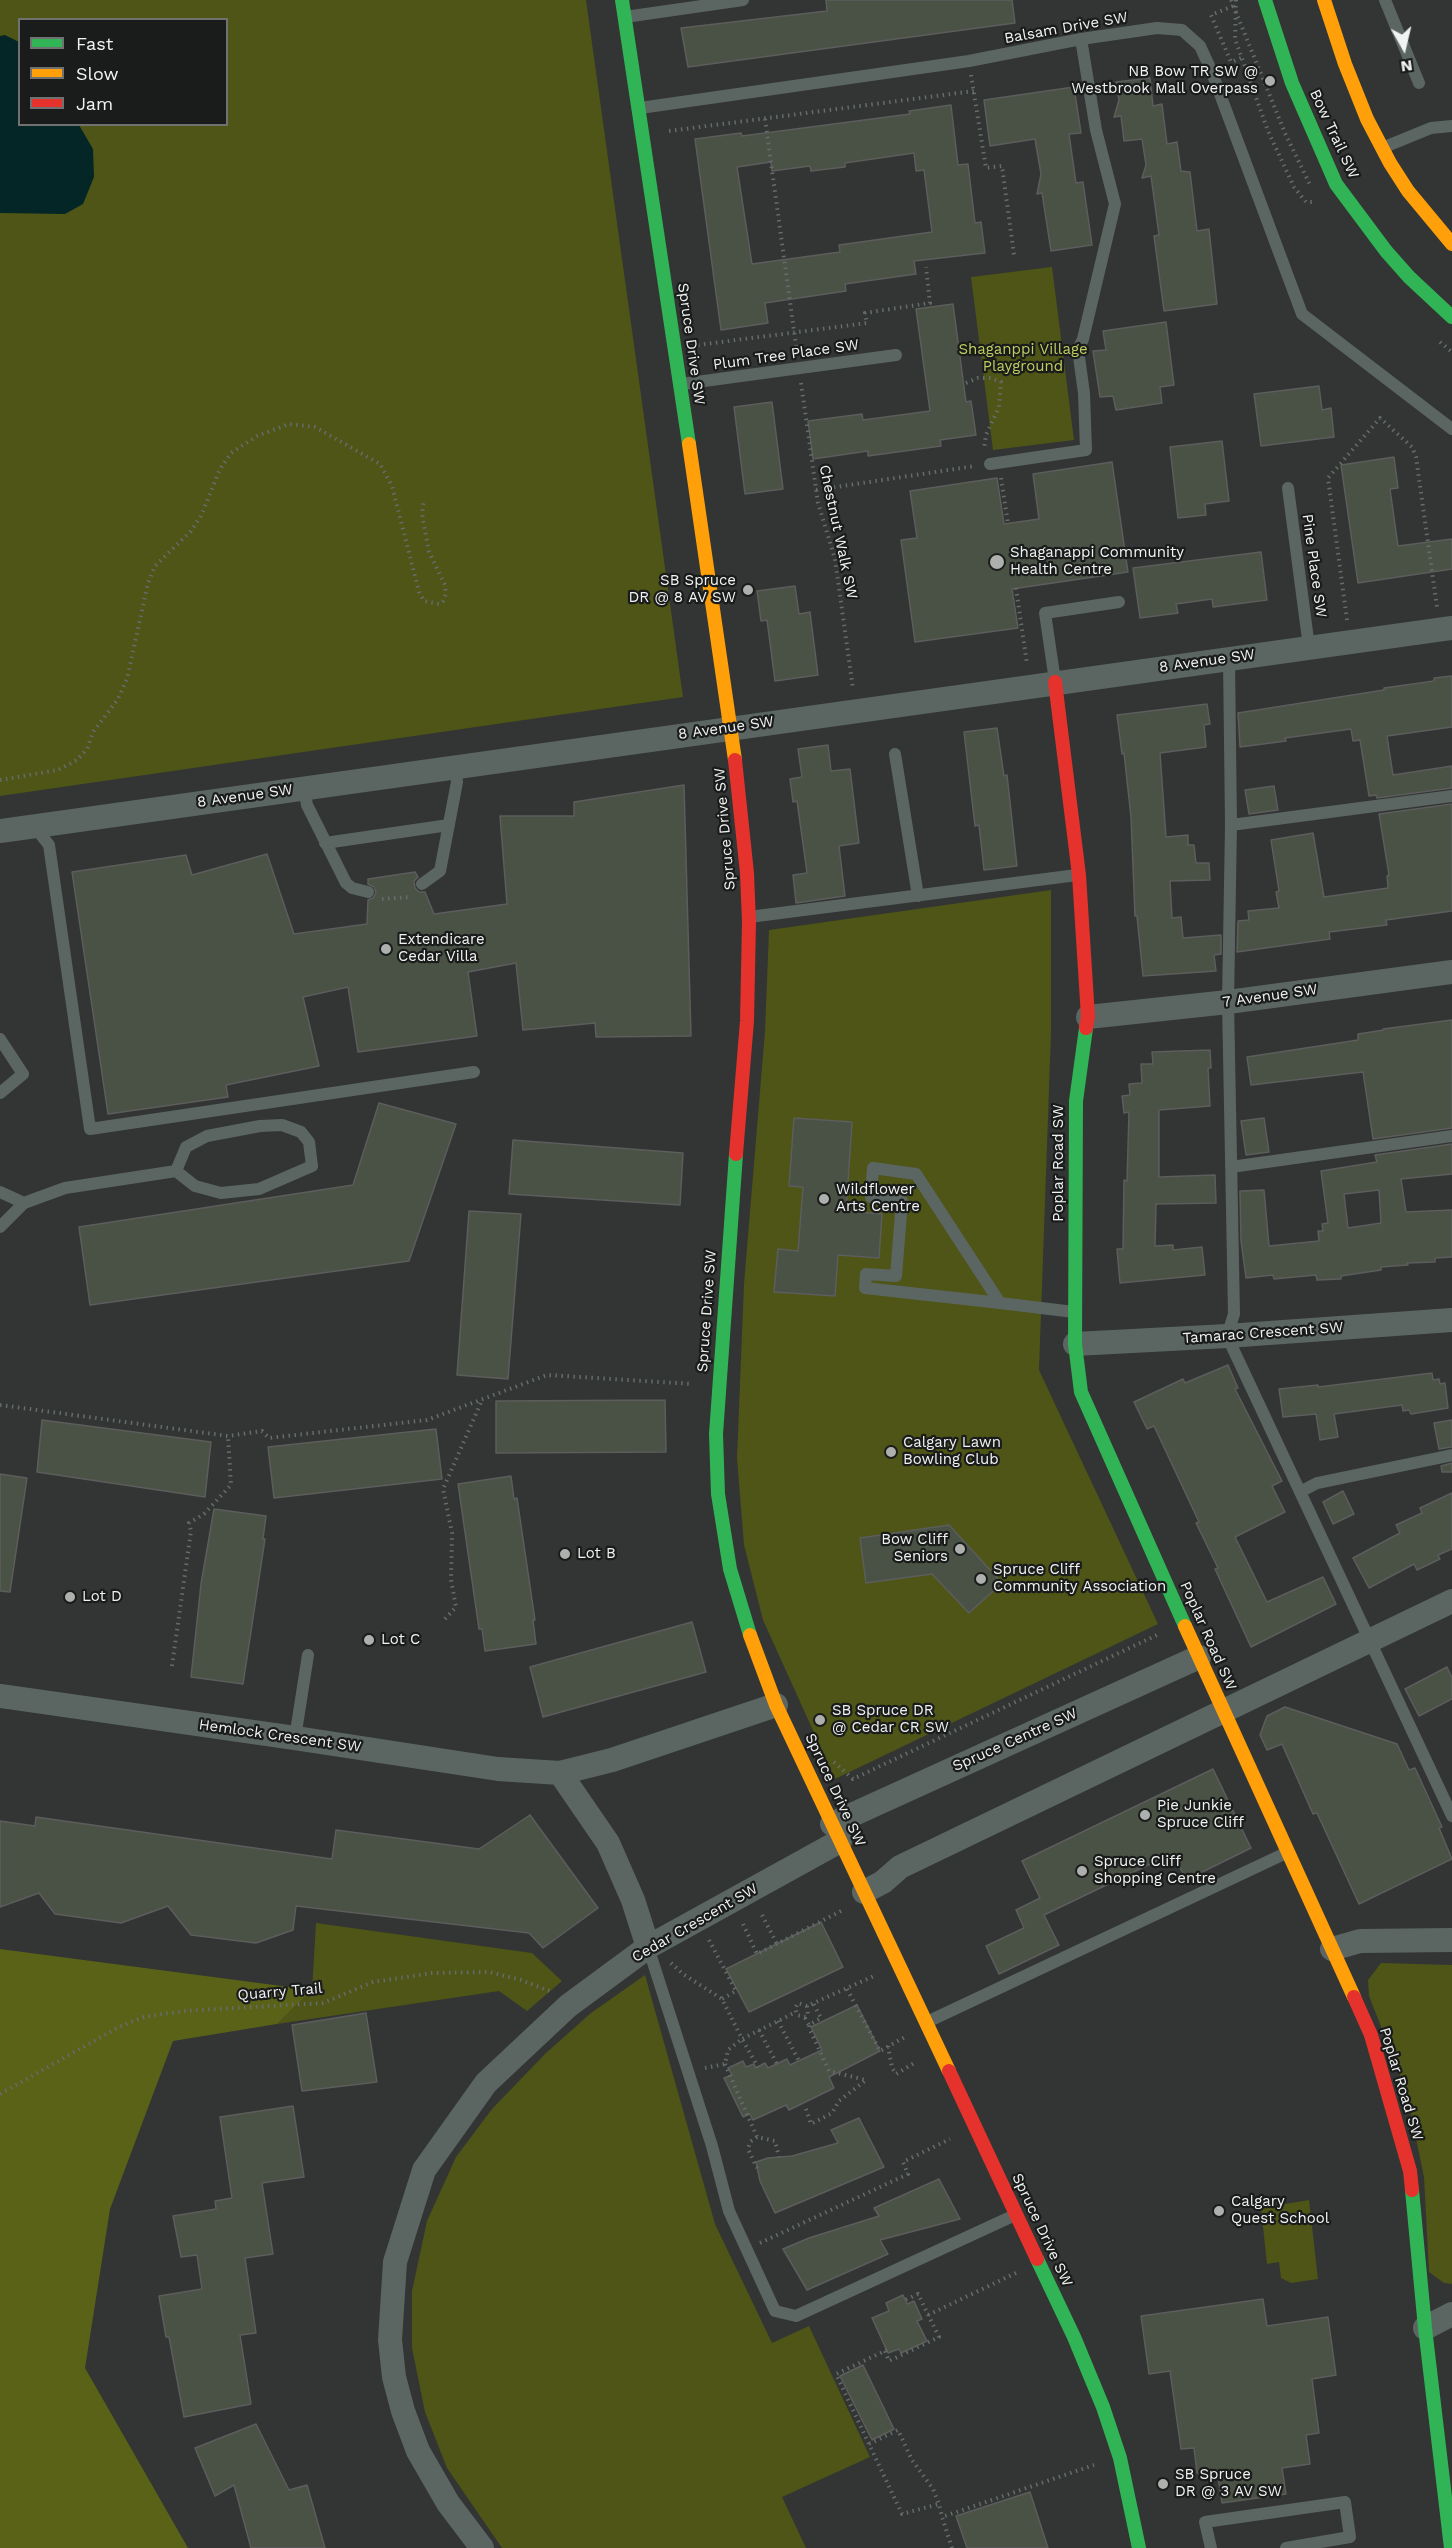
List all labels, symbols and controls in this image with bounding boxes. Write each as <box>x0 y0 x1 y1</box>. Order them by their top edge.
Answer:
street label: Balsam Drive SW <box>1003 8 1129 48</box>
legend <box>18 18 228 126</box>
north arrow <box>1374 18 1434 78</box>
text: Fast <box>76 33 113 54</box>
text: N <box>1399 56 1414 77</box>
text: Slow <box>76 63 119 84</box>
place label: NB Bow TR SW @ Westbrook Mall Overpass <box>1071 63 1258 98</box>
marker: NB Bow TR SW @ Westbrook Mall Overpass <box>1263 74 1277 88</box>
street label: Bow Trail SW <box>1306 87 1362 181</box>
text: Jam <box>76 93 113 114</box>
street label: Spruce Drive SW <box>674 282 708 406</box>
street label: Plum Tree Place SW <box>712 336 860 374</box>
park label: Shaganppi Village Playground <box>958 341 1088 376</box>
street label: Chestnut Walk SW <box>815 463 861 601</box>
street label: Pine Place SW <box>1298 513 1330 619</box>
place label: Shaganappi Community Health Centre <box>1010 544 1184 579</box>
marker: Shaganappi Community Health Centre <box>988 553 1006 571</box>
place label: SB Spruce DR @ 8 AV SW <box>628 572 736 607</box>
marker: SB Spruce DR @ 8 AV SW <box>741 583 755 597</box>
street label: 8 Avenue SW <box>1158 645 1256 677</box>
street label: 8 Avenue SW <box>677 712 775 744</box>
street label: Spruce Drive SW <box>711 767 739 891</box>
street label: 8 Avenue SW <box>196 780 294 812</box>
place label: Extendicare Cedar Villa <box>398 931 485 966</box>
marker: Extendicare Cedar Villa <box>379 942 393 956</box>
street label: 7 Avenue SW <box>1221 980 1319 1012</box>
street label: Poplar Road SW <box>1050 1104 1068 1222</box>
place label: Wildflower Arts Centre <box>836 1181 920 1216</box>
marker: Wildflower Arts Centre <box>817 1192 831 1206</box>
street label: Spruce Drive SW <box>694 1249 720 1373</box>
street label: Tamarac Crescent SW <box>1182 1318 1344 1348</box>
place label: Calgary Lawn Bowling Club <box>903 1434 1001 1469</box>
marker: Calgary Lawn Bowling Club <box>884 1445 898 1459</box>
place label: Bow Cliff Seniors <box>881 1531 948 1566</box>
marker: Bow Cliff Seniors <box>953 1542 967 1556</box>
place label: Lot B <box>577 1545 616 1563</box>
marker: Lot B <box>558 1547 572 1561</box>
place label: Spruce Cliff Community Association <box>993 1561 1166 1596</box>
marker: Spruce Cliff Community Association <box>974 1572 988 1586</box>
street label: Poplar Road SW <box>1176 1579 1240 1693</box>
place label: Lot D <box>82 1588 122 1606</box>
marker: Lot D <box>63 1590 77 1604</box>
place label: Lot C <box>381 1631 420 1649</box>
marker: Lot C <box>362 1633 376 1647</box>
place label: SB Spruce DR @ Cedar CR SW <box>832 1702 949 1737</box>
street label: Spruce Centre SW <box>950 1704 1080 1776</box>
marker: SB Spruce DR @ Cedar CR SW <box>813 1713 827 1727</box>
street label: Hemlock Crescent SW <box>198 1716 362 1756</box>
street label: Spruce Drive SW <box>801 1731 869 1849</box>
place label: Pie Junkie Spruce Cliff <box>1157 1797 1244 1832</box>
marker: Pie Junkie Spruce Cliff <box>1138 1808 1152 1822</box>
place label: Spruce Cliff Shopping Centre <box>1094 1853 1216 1888</box>
marker: Spruce Cliff Shopping Centre <box>1075 1864 1089 1878</box>
street label: Cedar Crescent SW <box>629 1880 761 1966</box>
street label: Quarry Trail <box>237 1979 323 2005</box>
street label: Poplar Road SW <box>1375 2025 1427 2143</box>
street label: Spruce Drive SW <box>1008 2171 1076 2289</box>
place label: Calgary Quest School <box>1231 2193 1329 2228</box>
marker: Calgary Quest School <box>1212 2204 1226 2218</box>
place label: SB Spruce DR @ 3 AV SW <box>1175 2466 1282 2501</box>
marker: SB Spruce DR @ 3 AV SW <box>1156 2477 1170 2491</box>

